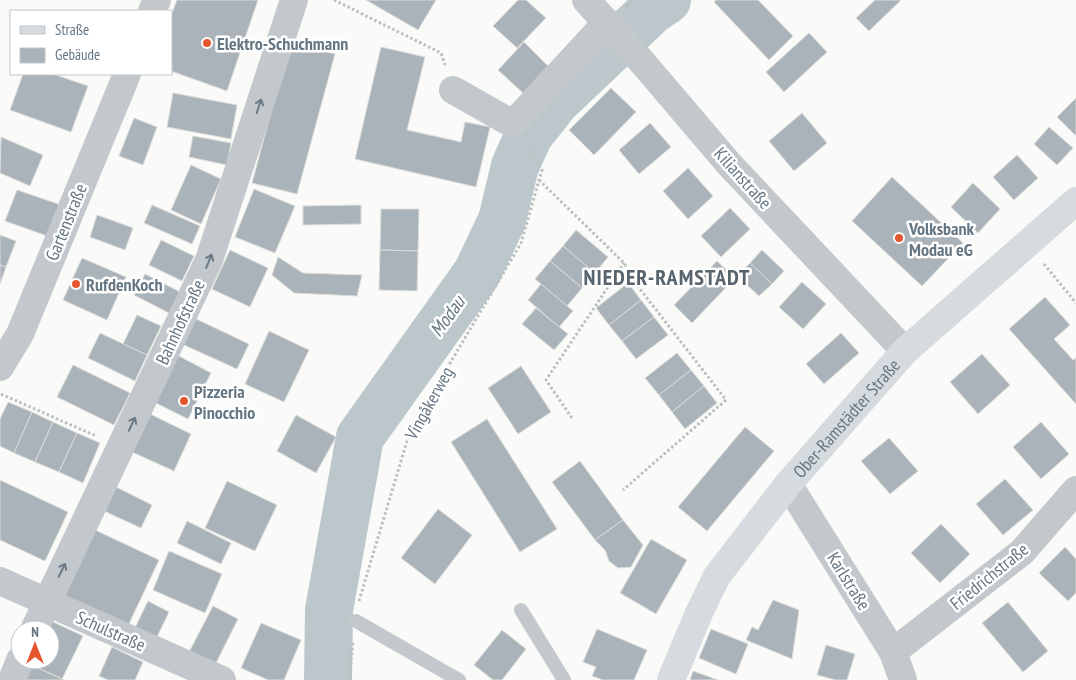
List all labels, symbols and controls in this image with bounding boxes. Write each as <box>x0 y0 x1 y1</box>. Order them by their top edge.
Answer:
legend <box>10 10 172 75</box>
text: Straße <box>55 20 89 39</box>
place label: Elektro-Schuchmann <box>217 32 348 55</box>
marker: Elektro-Schuchmann <box>201 37 213 49</box>
text: Gebäude <box>55 45 100 64</box>
one-way arrow <box>255 99 265 115</box>
street label: Kilianstraße <box>709 142 777 214</box>
street label: Gartenstraße <box>40 180 92 264</box>
place label: Volksbank Modau eG <box>908 217 975 261</box>
marker: Volksbank Modau eG <box>893 232 905 244</box>
one-way arrow <box>205 253 214 268</box>
district label: NIEDER-RAMSTADT <box>584 263 750 291</box>
place label: RufdenKoch <box>86 273 163 296</box>
street label: Bahnhofstraße <box>150 276 210 368</box>
marker: RufdenKoch <box>70 278 82 290</box>
water label: Modau <box>424 290 471 341</box>
street label: Ober-Ramstädter Straße <box>788 354 905 482</box>
street label: Vingåkerweg <box>399 363 458 444</box>
place label: Pizzeria Pinocchio <box>194 380 255 424</box>
marker: Pizzeria Pinocchio <box>178 395 190 407</box>
one-way arrow <box>128 417 138 432</box>
street label: Friedrichstraße <box>945 537 1033 615</box>
street label: Karlstraße <box>822 548 876 614</box>
one-way arrow <box>58 563 67 578</box>
street label: Schulstraße <box>73 606 149 656</box>
north arrow <box>10 620 60 670</box>
text: N <box>31 623 39 641</box>

